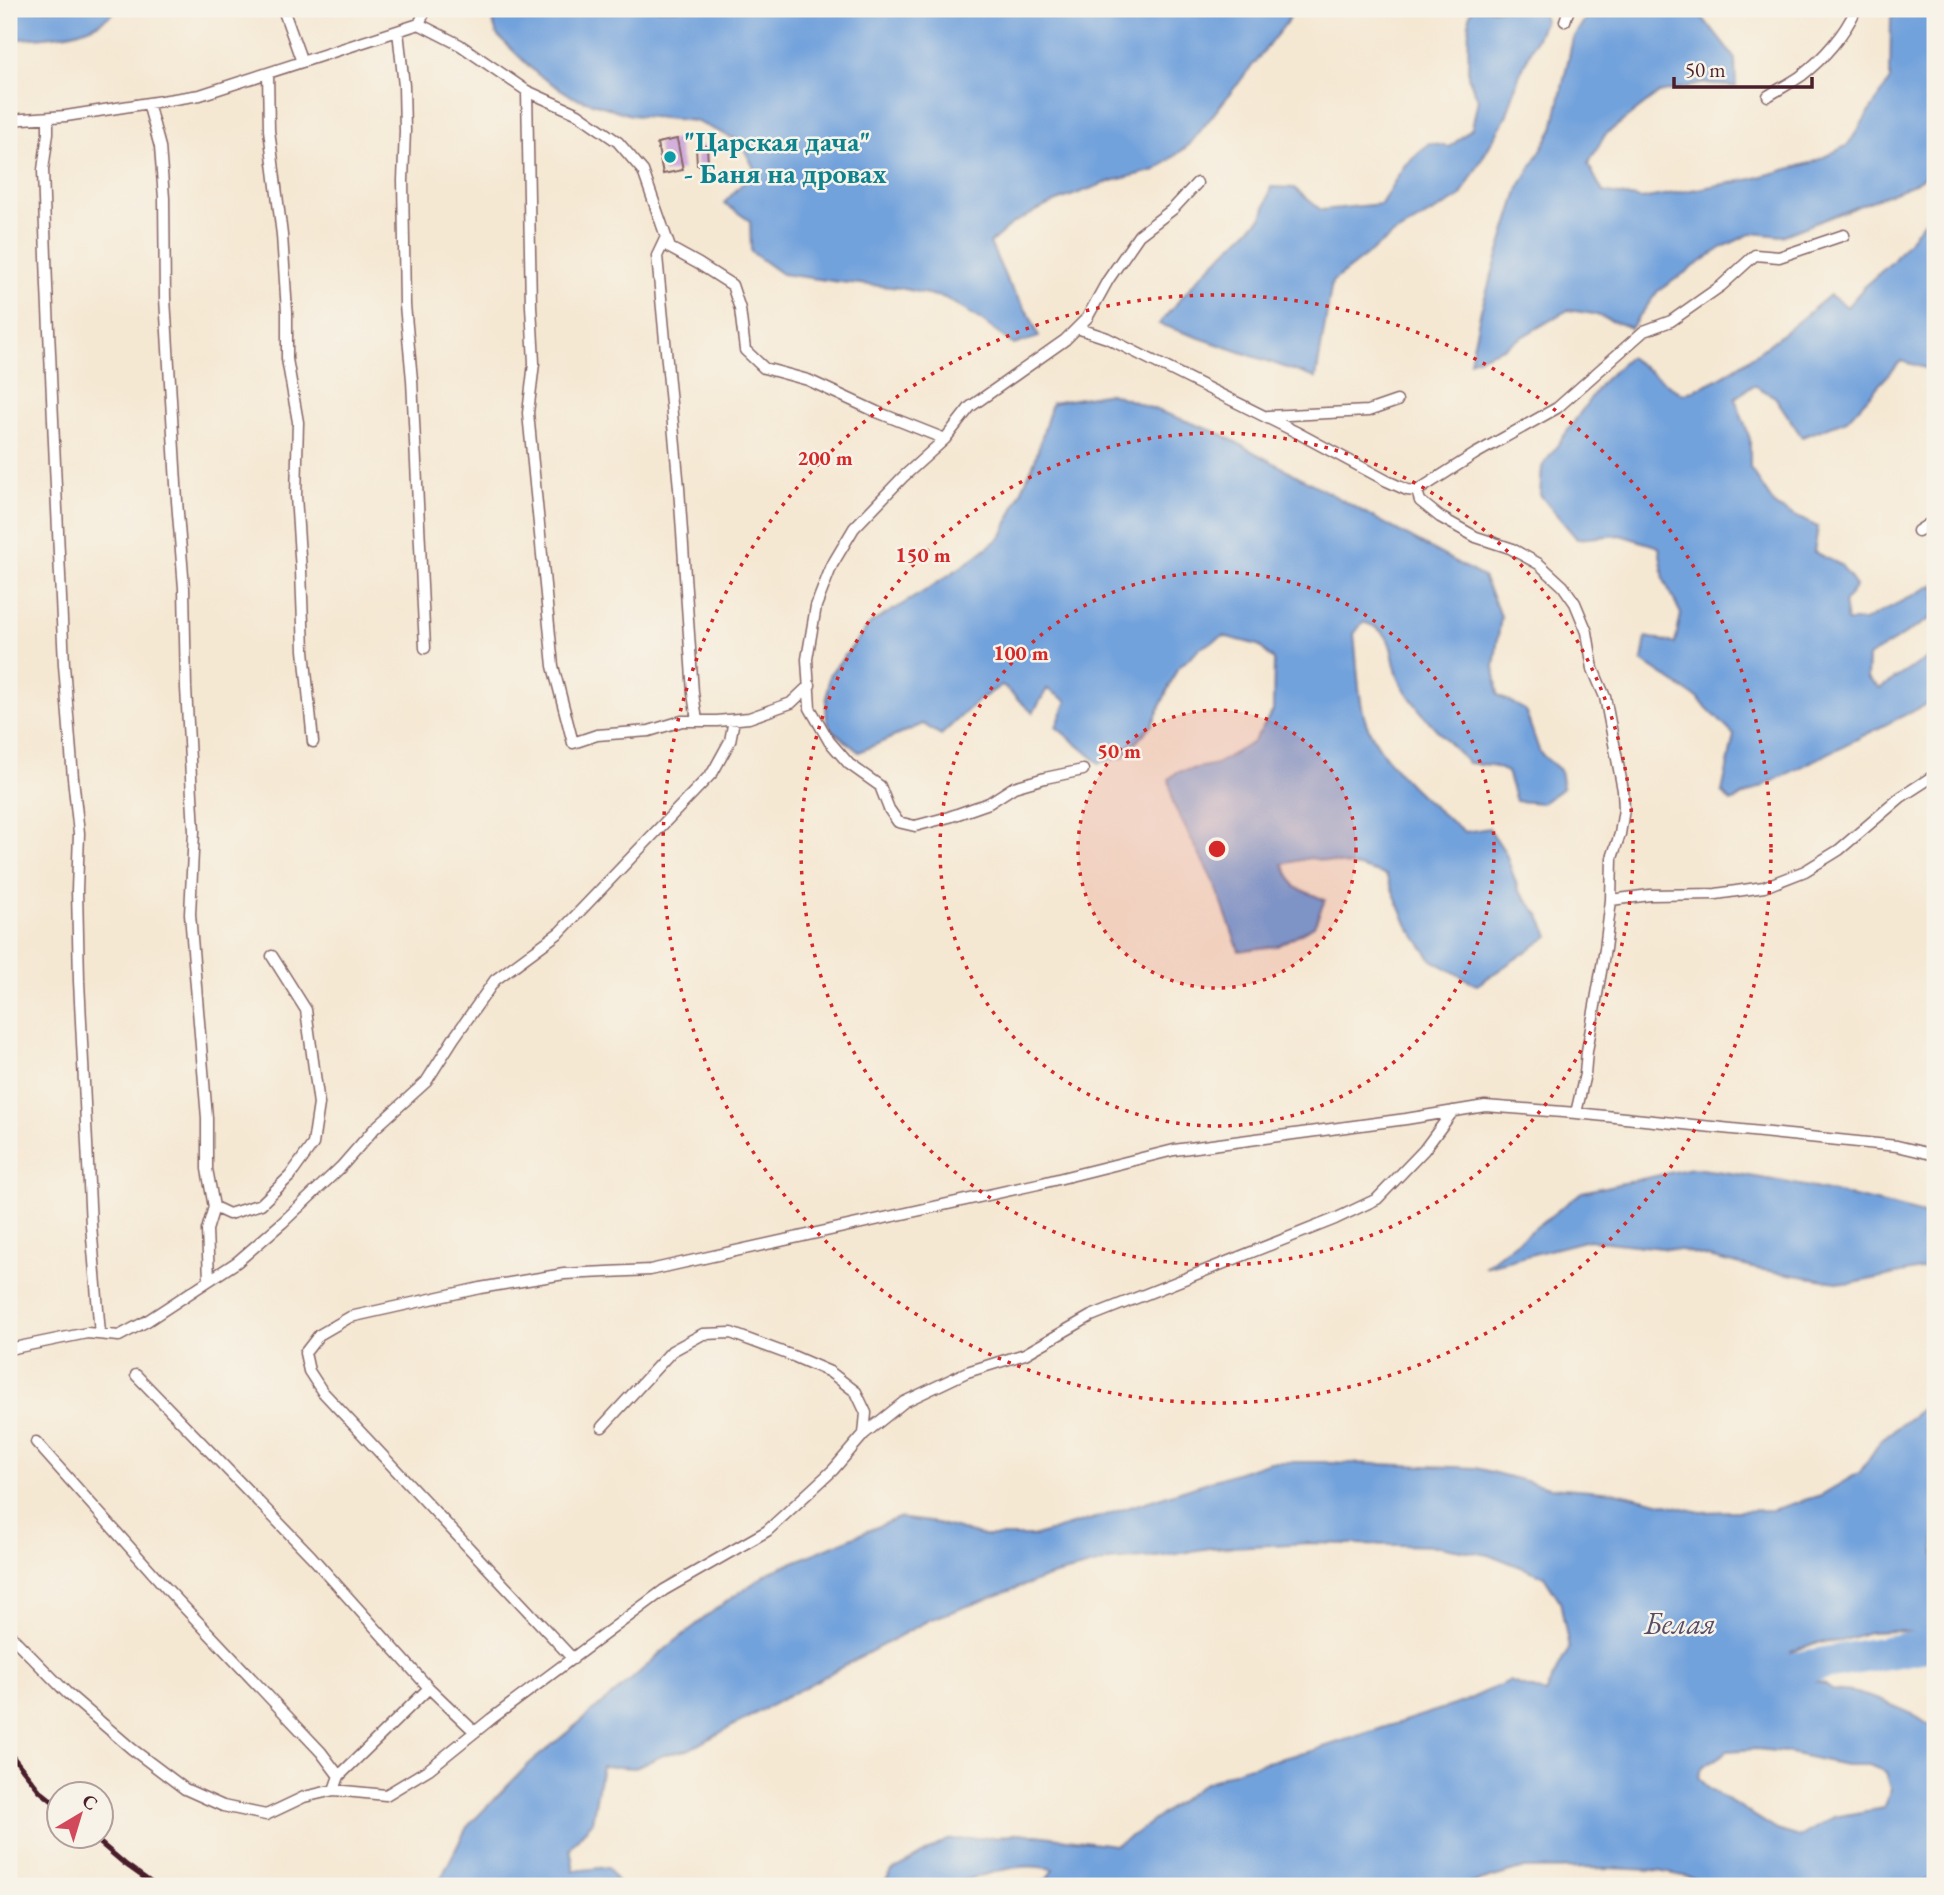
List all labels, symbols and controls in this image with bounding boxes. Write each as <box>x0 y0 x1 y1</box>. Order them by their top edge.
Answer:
scale bar <box>1674 46 1813 90</box>
text: 50 m <box>1685 56 1726 83</box>
place label: "Царская дача" - Баня на дровах <box>684 123 887 191</box>
marker: "Царская дача" - Баня на дровах <box>662 149 678 165</box>
text: 200 m <box>797 444 853 471</box>
text: 150 m <box>895 541 951 568</box>
text: 100 m <box>993 639 1049 666</box>
text: 50 m <box>1097 737 1141 764</box>
centre of rings <box>1205 837 1229 861</box>
water label: Белая <box>1643 1604 1716 1643</box>
north arrow <box>46 1780 116 1850</box>
text: С <box>77 1788 103 1816</box>

